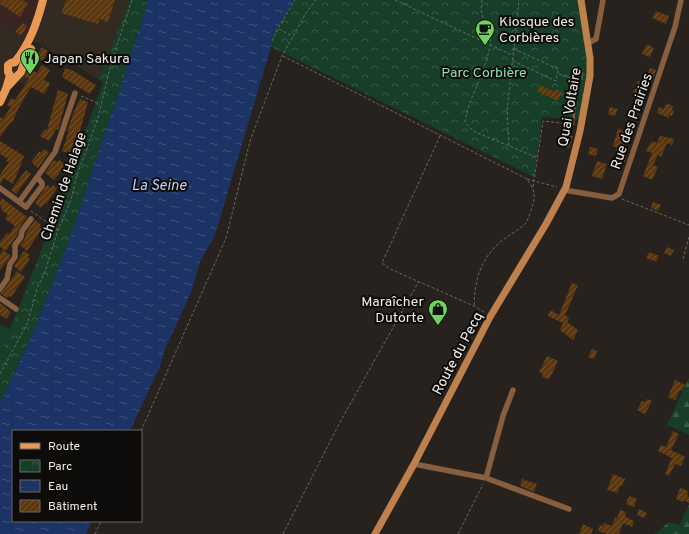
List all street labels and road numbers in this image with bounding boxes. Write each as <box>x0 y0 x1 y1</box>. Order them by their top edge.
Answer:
street label: Quai Voltaire <box>555 66 586 148</box>
street label: Rue des Prairies <box>608 71 657 172</box>
street label: Chemin de Halage <box>38 130 91 243</box>
street label: Route du Pecq <box>429 309 487 398</box>

